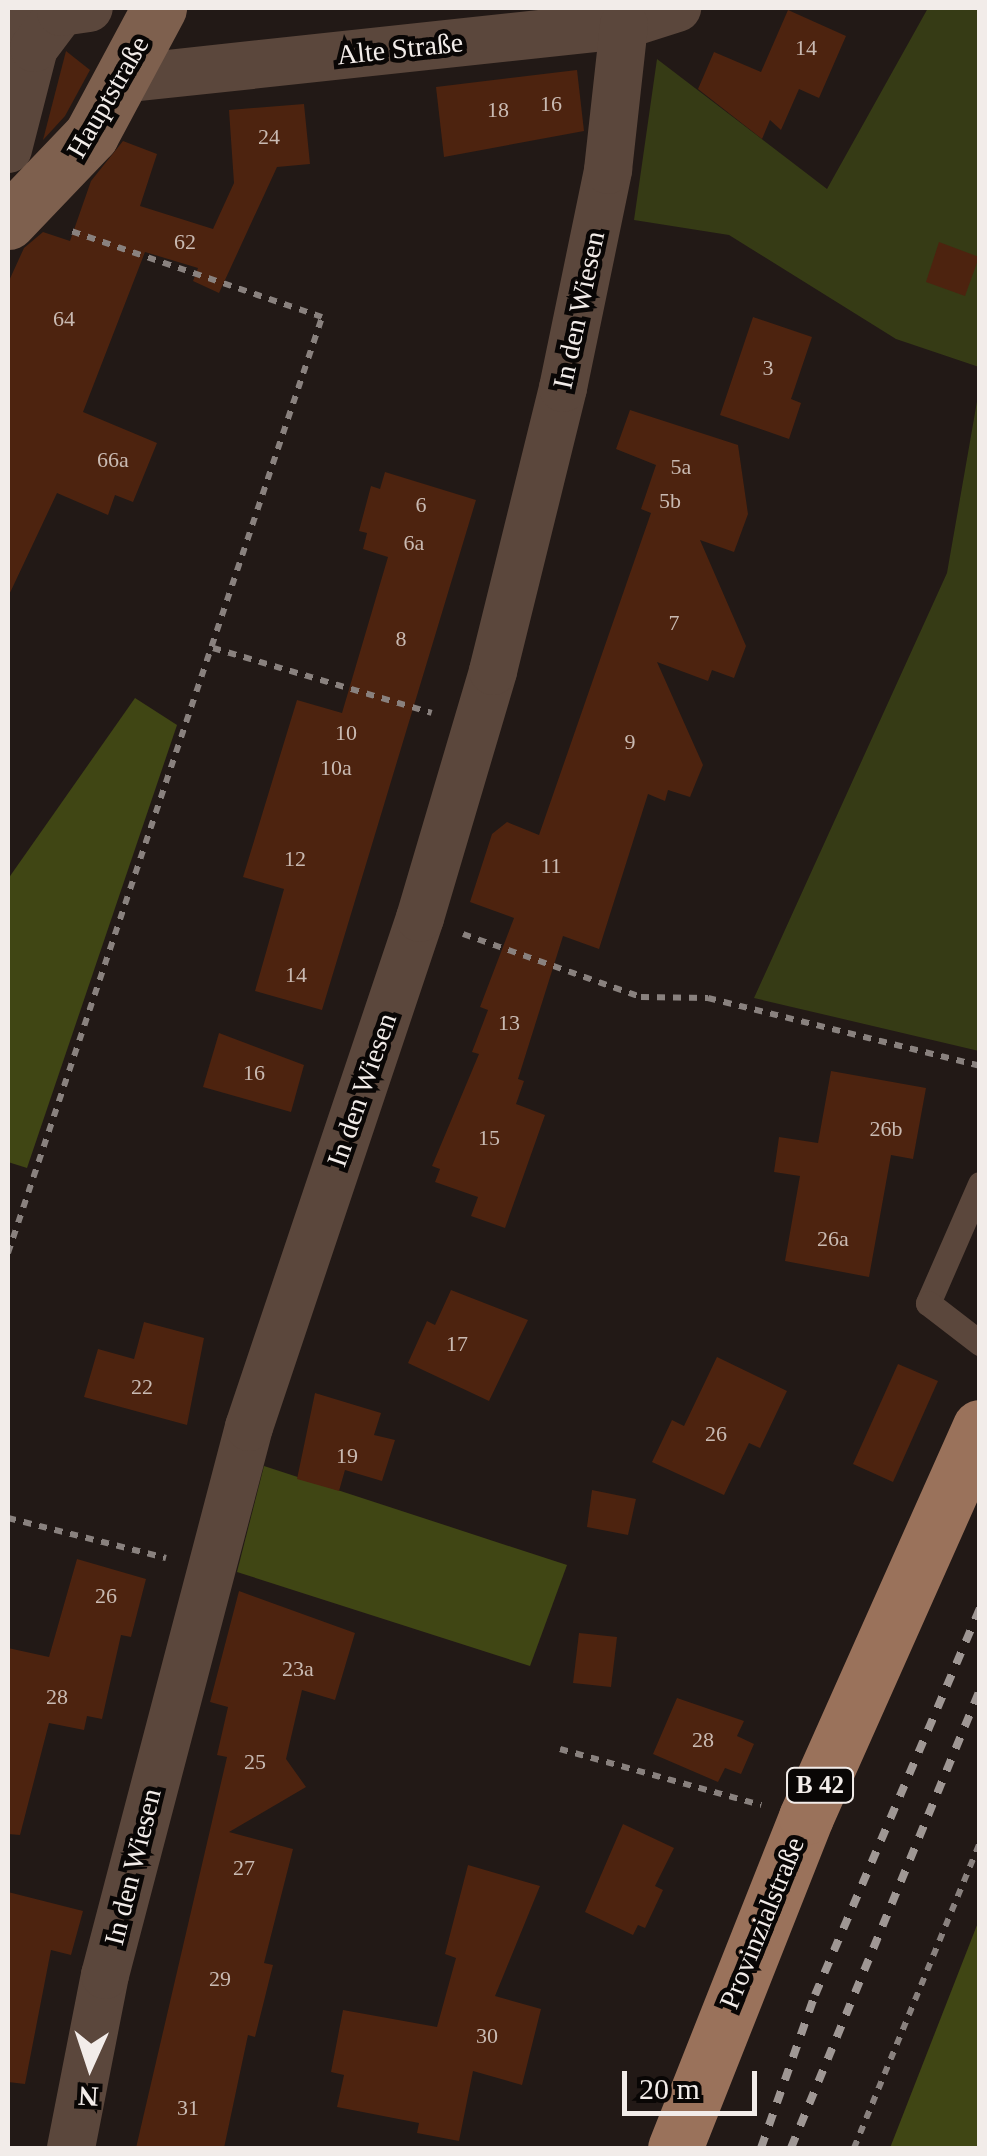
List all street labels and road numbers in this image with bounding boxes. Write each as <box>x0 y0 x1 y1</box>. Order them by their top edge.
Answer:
street label: Alte Straße <box>335 26 465 72</box>
street label: Hauptstraße <box>60 30 156 164</box>
street label: In den Wiesen <box>546 228 612 392</box>
street label: In den Wiesen <box>320 1009 404 1171</box>
road number: B 42 <box>785 1765 855 1805</box>
street label: In den Wiesen <box>97 1785 169 1949</box>
street label: Provinzialstraße <box>712 1832 812 2014</box>

